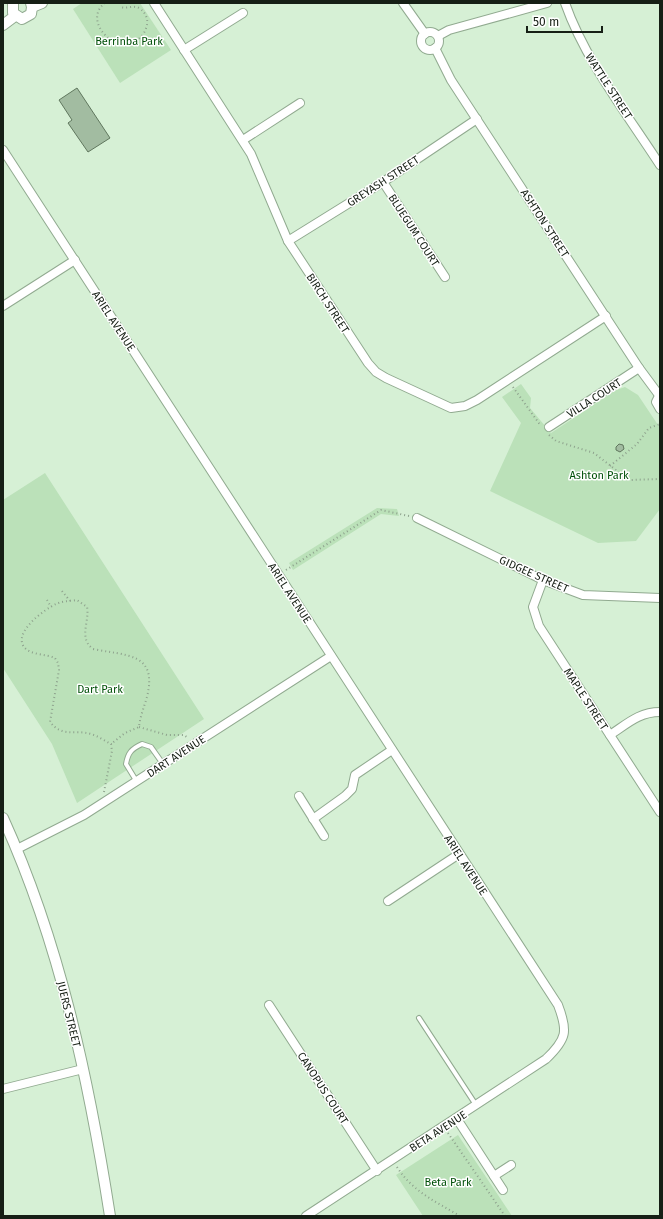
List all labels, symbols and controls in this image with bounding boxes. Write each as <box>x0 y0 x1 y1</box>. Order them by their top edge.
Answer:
scale bar <box>527 8 602 34</box>
text: 50 m <box>533 15 559 29</box>
park label: Berrinba Park <box>95 35 163 48</box>
street label: WATTLE STREET <box>582 51 635 122</box>
street label: GREYASH STREET <box>345 153 422 210</box>
street label: ASHTON STREET <box>518 187 572 260</box>
street label: BLUEGUM COURT <box>385 192 442 269</box>
street label: BIRCH STREET <box>303 271 352 336</box>
street label: ARIEL AVENUE <box>89 289 138 354</box>
street label: VILLA COURT <box>565 376 624 421</box>
park label: Ashton Park <box>569 469 629 482</box>
street label: GIDGEE STREET <box>497 553 571 596</box>
street label: ARIEL AVENUE <box>265 561 314 626</box>
street label: MAPLE STREET <box>561 666 611 733</box>
park label: Dart Park <box>77 683 123 696</box>
street label: DART AVENUE <box>145 733 208 780</box>
street label: ARIEL AVENUE <box>441 833 490 898</box>
street label: JUERS STREET <box>54 980 83 1049</box>
street label: CANOPUS COURT <box>295 1050 351 1127</box>
street label: BETA AVENUE <box>407 1108 469 1155</box>
park label: Beta Park <box>424 1176 472 1189</box>

